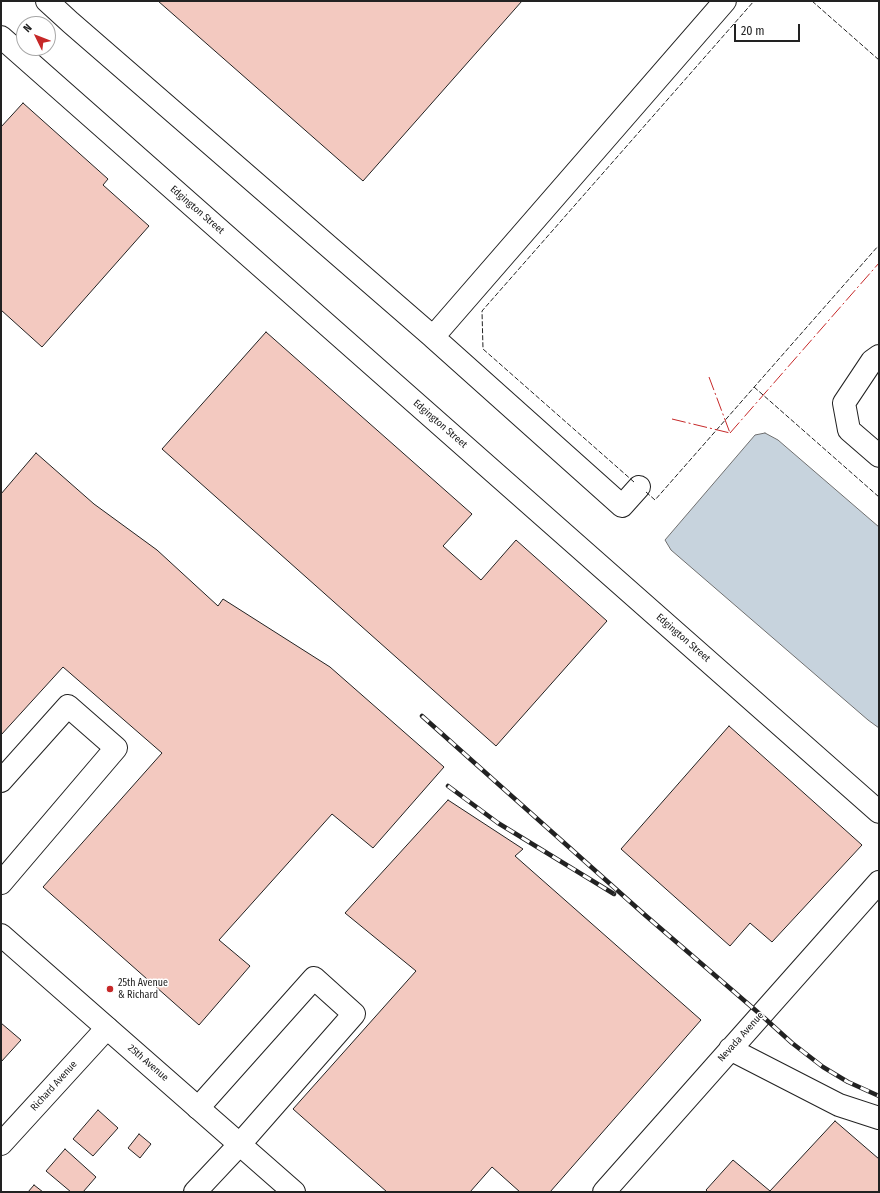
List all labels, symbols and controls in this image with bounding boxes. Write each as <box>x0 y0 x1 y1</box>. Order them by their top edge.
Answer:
north arrow <box>16 16 56 56</box>
scale bar <box>736 16 802 42</box>
text: N <box>21 21 35 35</box>
text: 20 m <box>741 24 765 38</box>
street label: Edgington Street <box>168 183 226 237</box>
street label: Edgington Street <box>411 397 469 451</box>
street label: Edgington Street <box>654 611 712 665</box>
place label: 25th Avenue & Richard <box>118 977 168 1000</box>
marker: 25th Avenue & Richard <box>105 984 115 994</box>
street label: Nevada Avenue <box>716 1010 766 1064</box>
street label: 25th Avenue <box>125 1042 171 1084</box>
street label: Richard Avenue <box>28 1058 80 1114</box>

